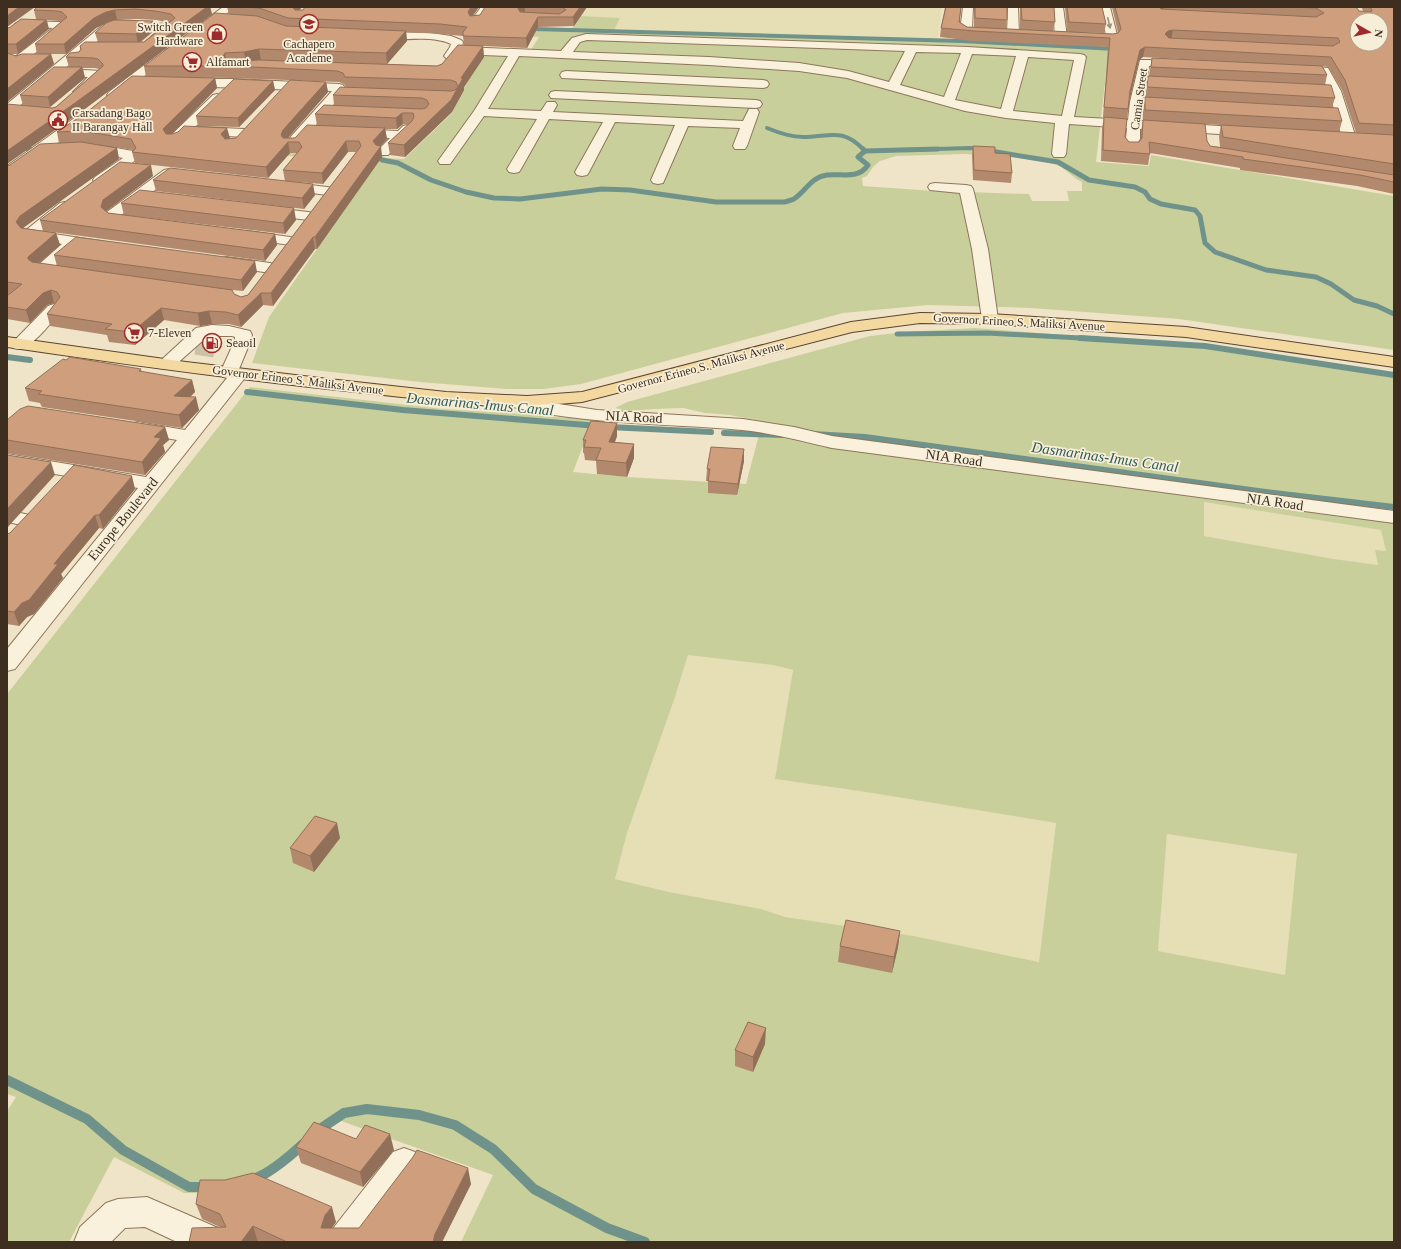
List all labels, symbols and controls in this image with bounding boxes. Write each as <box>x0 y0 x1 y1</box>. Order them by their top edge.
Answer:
north arrow <box>1349 12 1389 52</box>
school or university icon: Cachapero Academe <box>298 13 320 35</box>
one-way arrow <box>1106 17 1112 29</box>
place label: Switch Green Hardware <box>137 20 203 48</box>
shop icon: Switch Green Hardware <box>206 23 228 45</box>
text: N <box>1372 29 1385 38</box>
place label: Cachapero Academe <box>283 37 335 65</box>
supermarket icon: Alfamart <box>181 51 203 73</box>
place label: Alfamart <box>206 55 250 69</box>
street label: Camia Street <box>1128 67 1150 131</box>
place label: Carsadang Bago II Barangay Hall <box>72 106 153 134</box>
public building icon: Carsadang Bago II Barangay Hall <box>47 109 69 131</box>
street label: Governor Erineo S. Maliksi Avenue <box>933 311 1105 333</box>
supermarket icon: 7-Eleven <box>123 322 145 344</box>
place label: 7-Eleven <box>148 326 191 340</box>
fuel station icon: Seaoil <box>201 332 223 354</box>
place label: Seaoil <box>226 336 257 350</box>
street label: Governor Erineo S. Maliksi Avenue <box>616 338 786 396</box>
street label: Governor Erineo S. Maliksi Avenue <box>212 363 384 397</box>
water label: Dasmarinas-Imus Canal <box>405 389 554 418</box>
street label: NIA Road <box>605 408 663 426</box>
water label: Dasmarinas-Imus Canal <box>1030 439 1179 475</box>
street label: NIA Road <box>925 447 983 469</box>
street label: Europe Boulevard <box>85 475 161 563</box>
street label: NIA Road <box>1246 491 1304 513</box>

